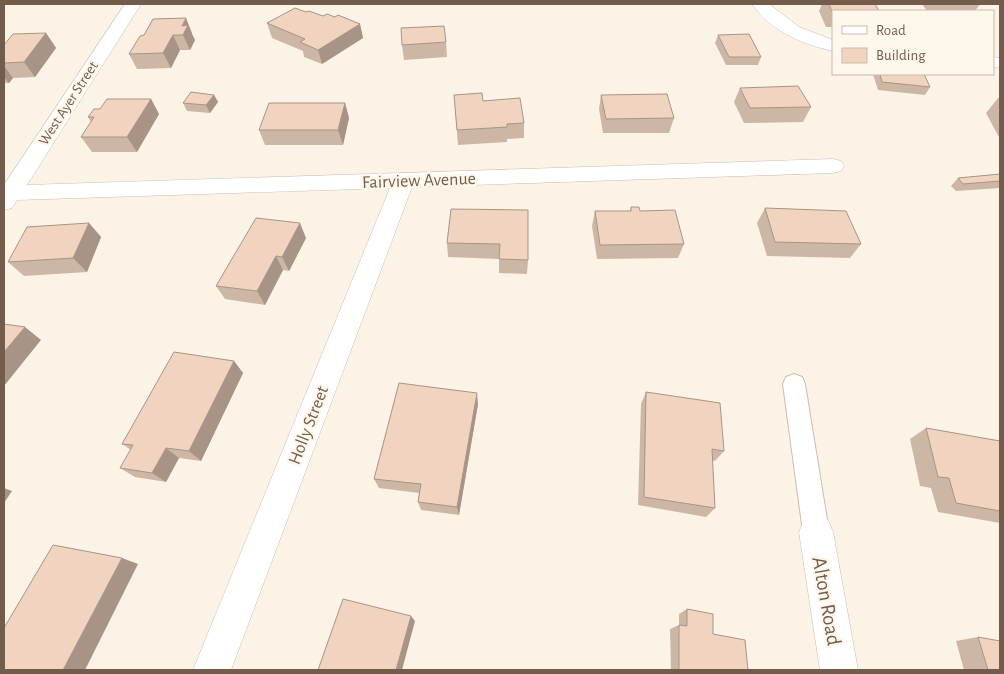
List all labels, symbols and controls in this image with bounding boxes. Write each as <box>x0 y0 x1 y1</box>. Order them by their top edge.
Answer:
legend <box>832 10 994 75</box>
text: Road <box>876 23 906 38</box>
text: Building <box>876 48 926 63</box>
street label: West Ayer Street <box>36 59 101 148</box>
street label: Fairview Avenue <box>362 170 476 192</box>
street label: Holly Street <box>286 383 332 467</box>
street label: Alton Road <box>808 555 845 647</box>

